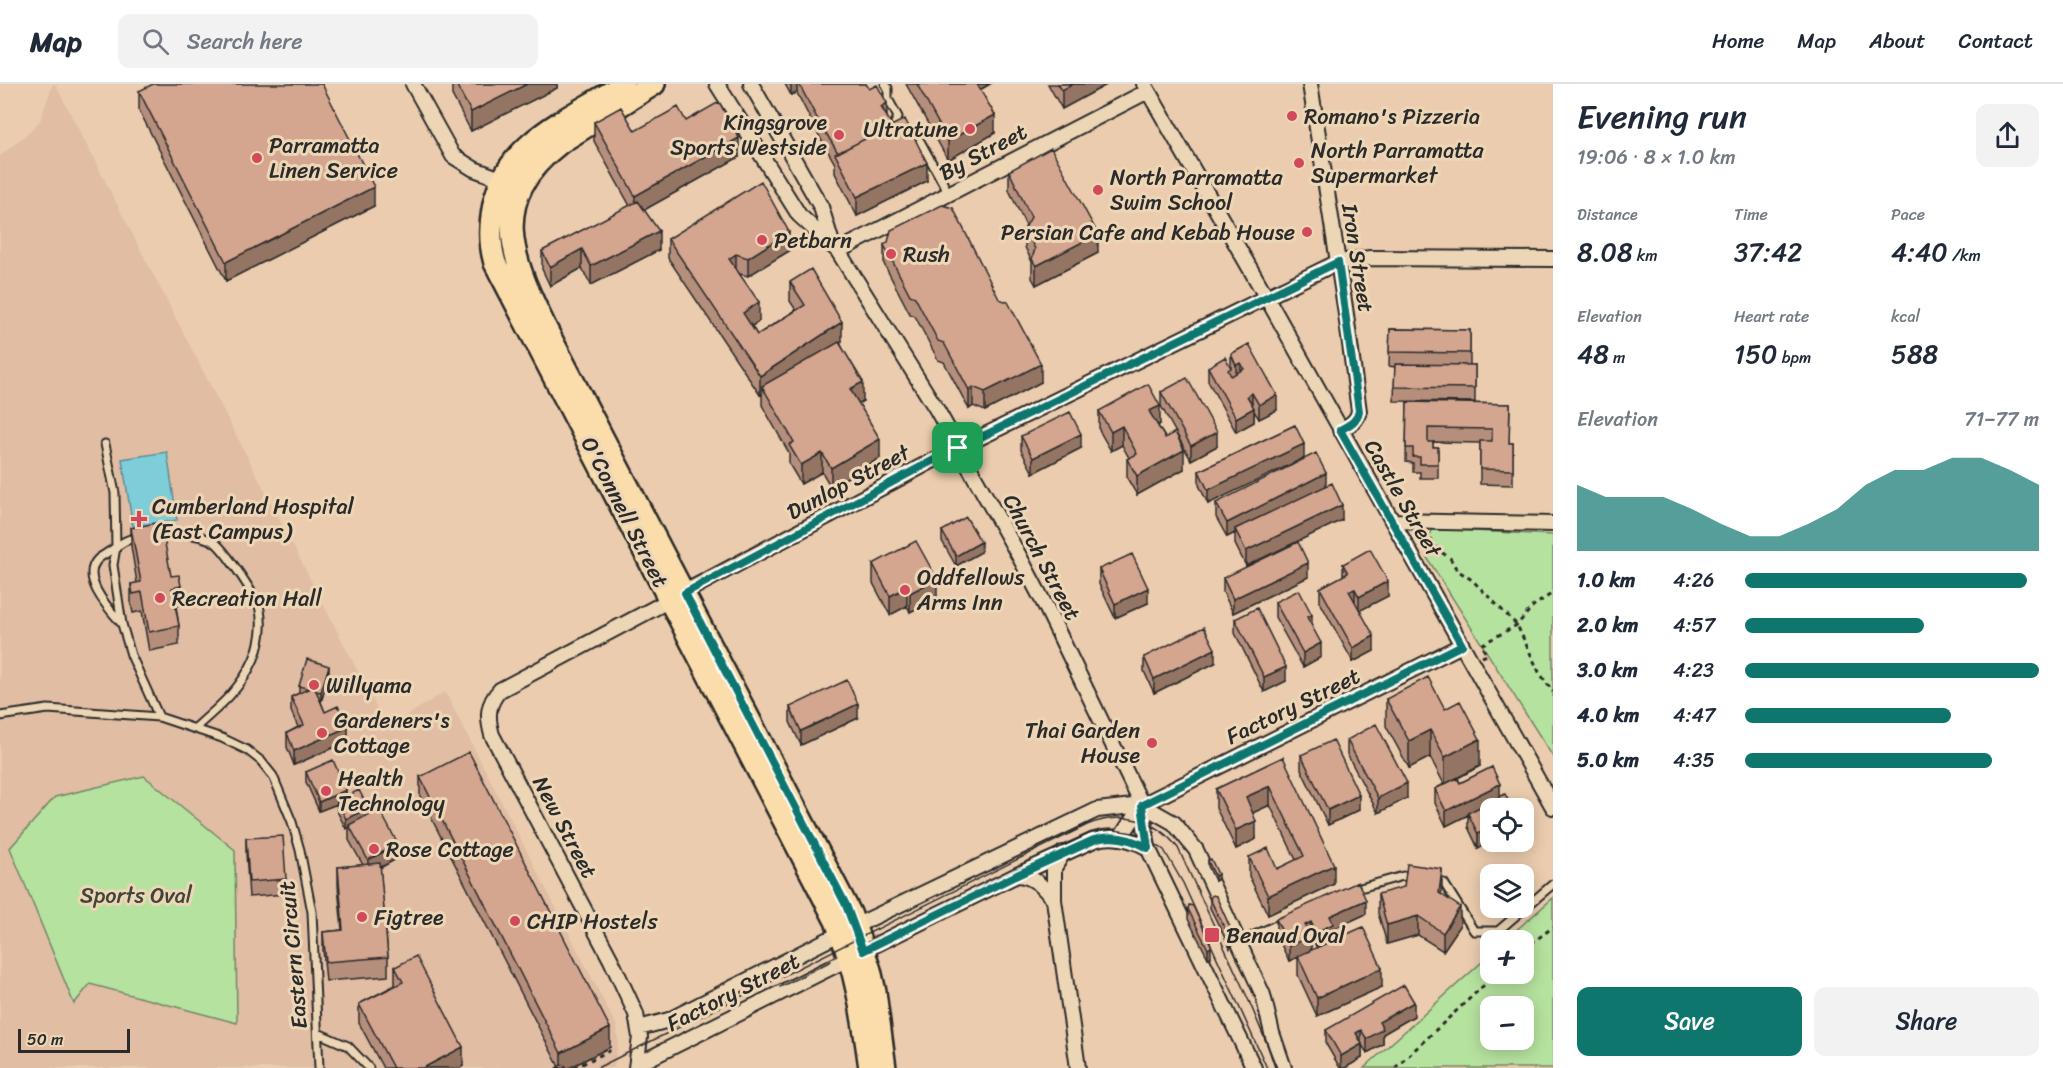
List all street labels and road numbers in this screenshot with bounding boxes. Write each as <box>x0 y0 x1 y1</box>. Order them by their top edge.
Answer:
street label: By Street <box>932 112 1035 192</box>
street label: Iron Street <box>1330 200 1386 316</box>
street label: O'Connell Street <box>570 429 680 595</box>
street label: Castle Street <box>1353 432 1453 565</box>
street label: Dunlop Street <box>779 433 918 531</box>
street label: Church Street <box>992 486 1092 628</box>
street label: Factory Street <box>1219 656 1367 755</box>
street label: New Street <box>522 769 609 886</box>
street label: Eastern Circuit <box>267 879 319 1031</box>
street label: Factory Street <box>659 941 807 1042</box>

